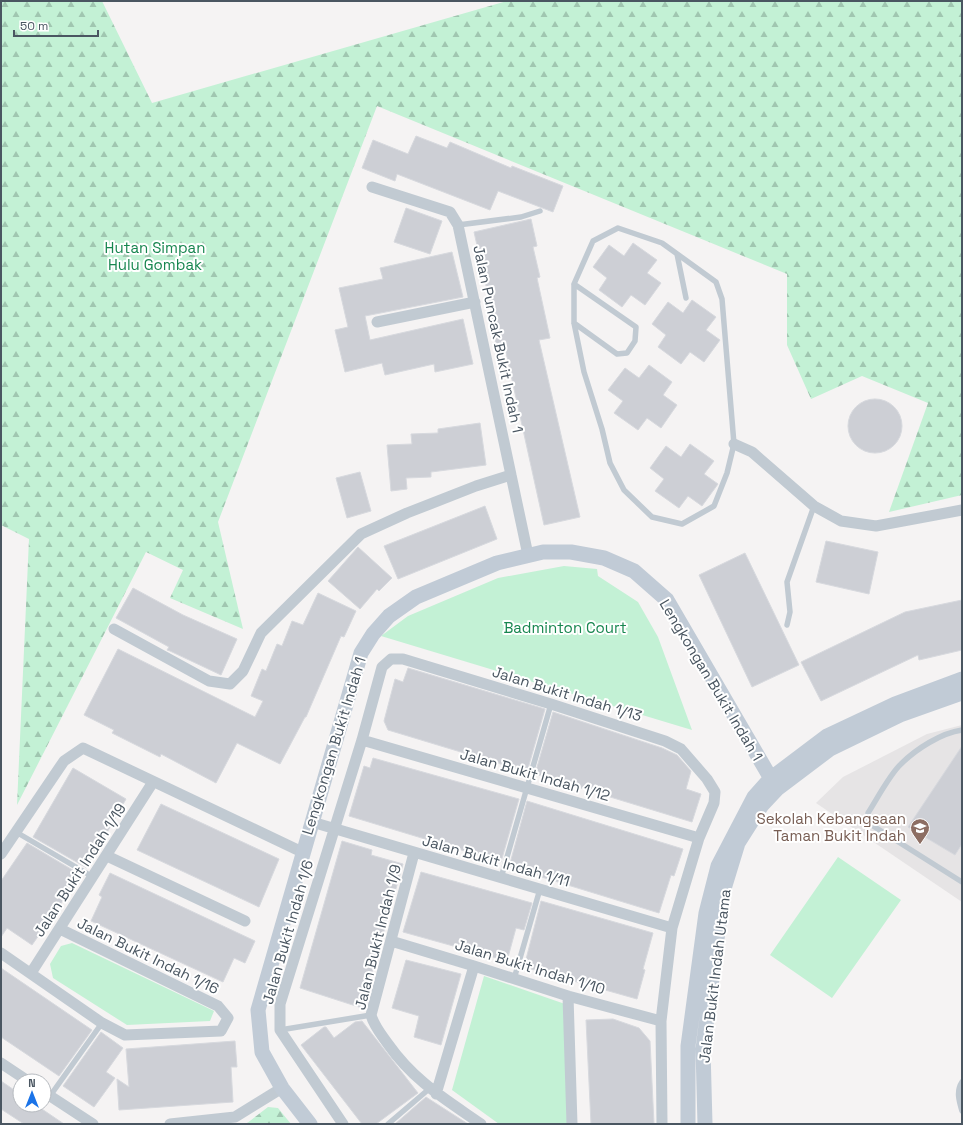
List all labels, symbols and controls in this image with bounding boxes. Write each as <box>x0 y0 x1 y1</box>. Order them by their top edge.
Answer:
scale bar <box>14 12 98 38</box>
text: 50 m <box>20 18 48 34</box>
park label: Hutan Simpan Hulu Gombak <box>105 238 205 274</box>
street label: Jalan Puncak Bukit Indah 1 <box>469 243 528 435</box>
street label: Lengkongan Bukit Indah 1 <box>656 595 767 764</box>
park label: Badminton Court <box>503 618 627 637</box>
street label: Lengkongan Bukit Indah 1 <box>297 654 370 837</box>
street label: Jalan Bukit Indah 1/13 <box>490 662 644 725</box>
street label: Jalan Bukit Indah 1/12 <box>458 744 612 805</box>
street label: Jalan Bukit Indah 1/19 <box>29 799 130 940</box>
place label: Sekolah Kebangsaan Taman Bukit Indah <box>757 809 906 845</box>
school or university icon: Sekolah Kebangsaan Taman Bukit Indah <box>909 817 931 845</box>
street label: Jalan Bukit Indah 1/11 <box>420 830 572 891</box>
street label: Jalan Bukit Indah 1/6 <box>258 857 317 1006</box>
street label: Jalan Bukit Indah 1/9 <box>350 862 405 1012</box>
street label: Jalan Bukit Indah Utama <box>694 887 735 1064</box>
street label: Jalan Bukit Indah 1/16 <box>74 913 222 998</box>
street label: Jalan Bukit Indah 1/10 <box>453 935 608 998</box>
north arrow <box>12 1073 52 1113</box>
text: N <box>28 1076 36 1090</box>

